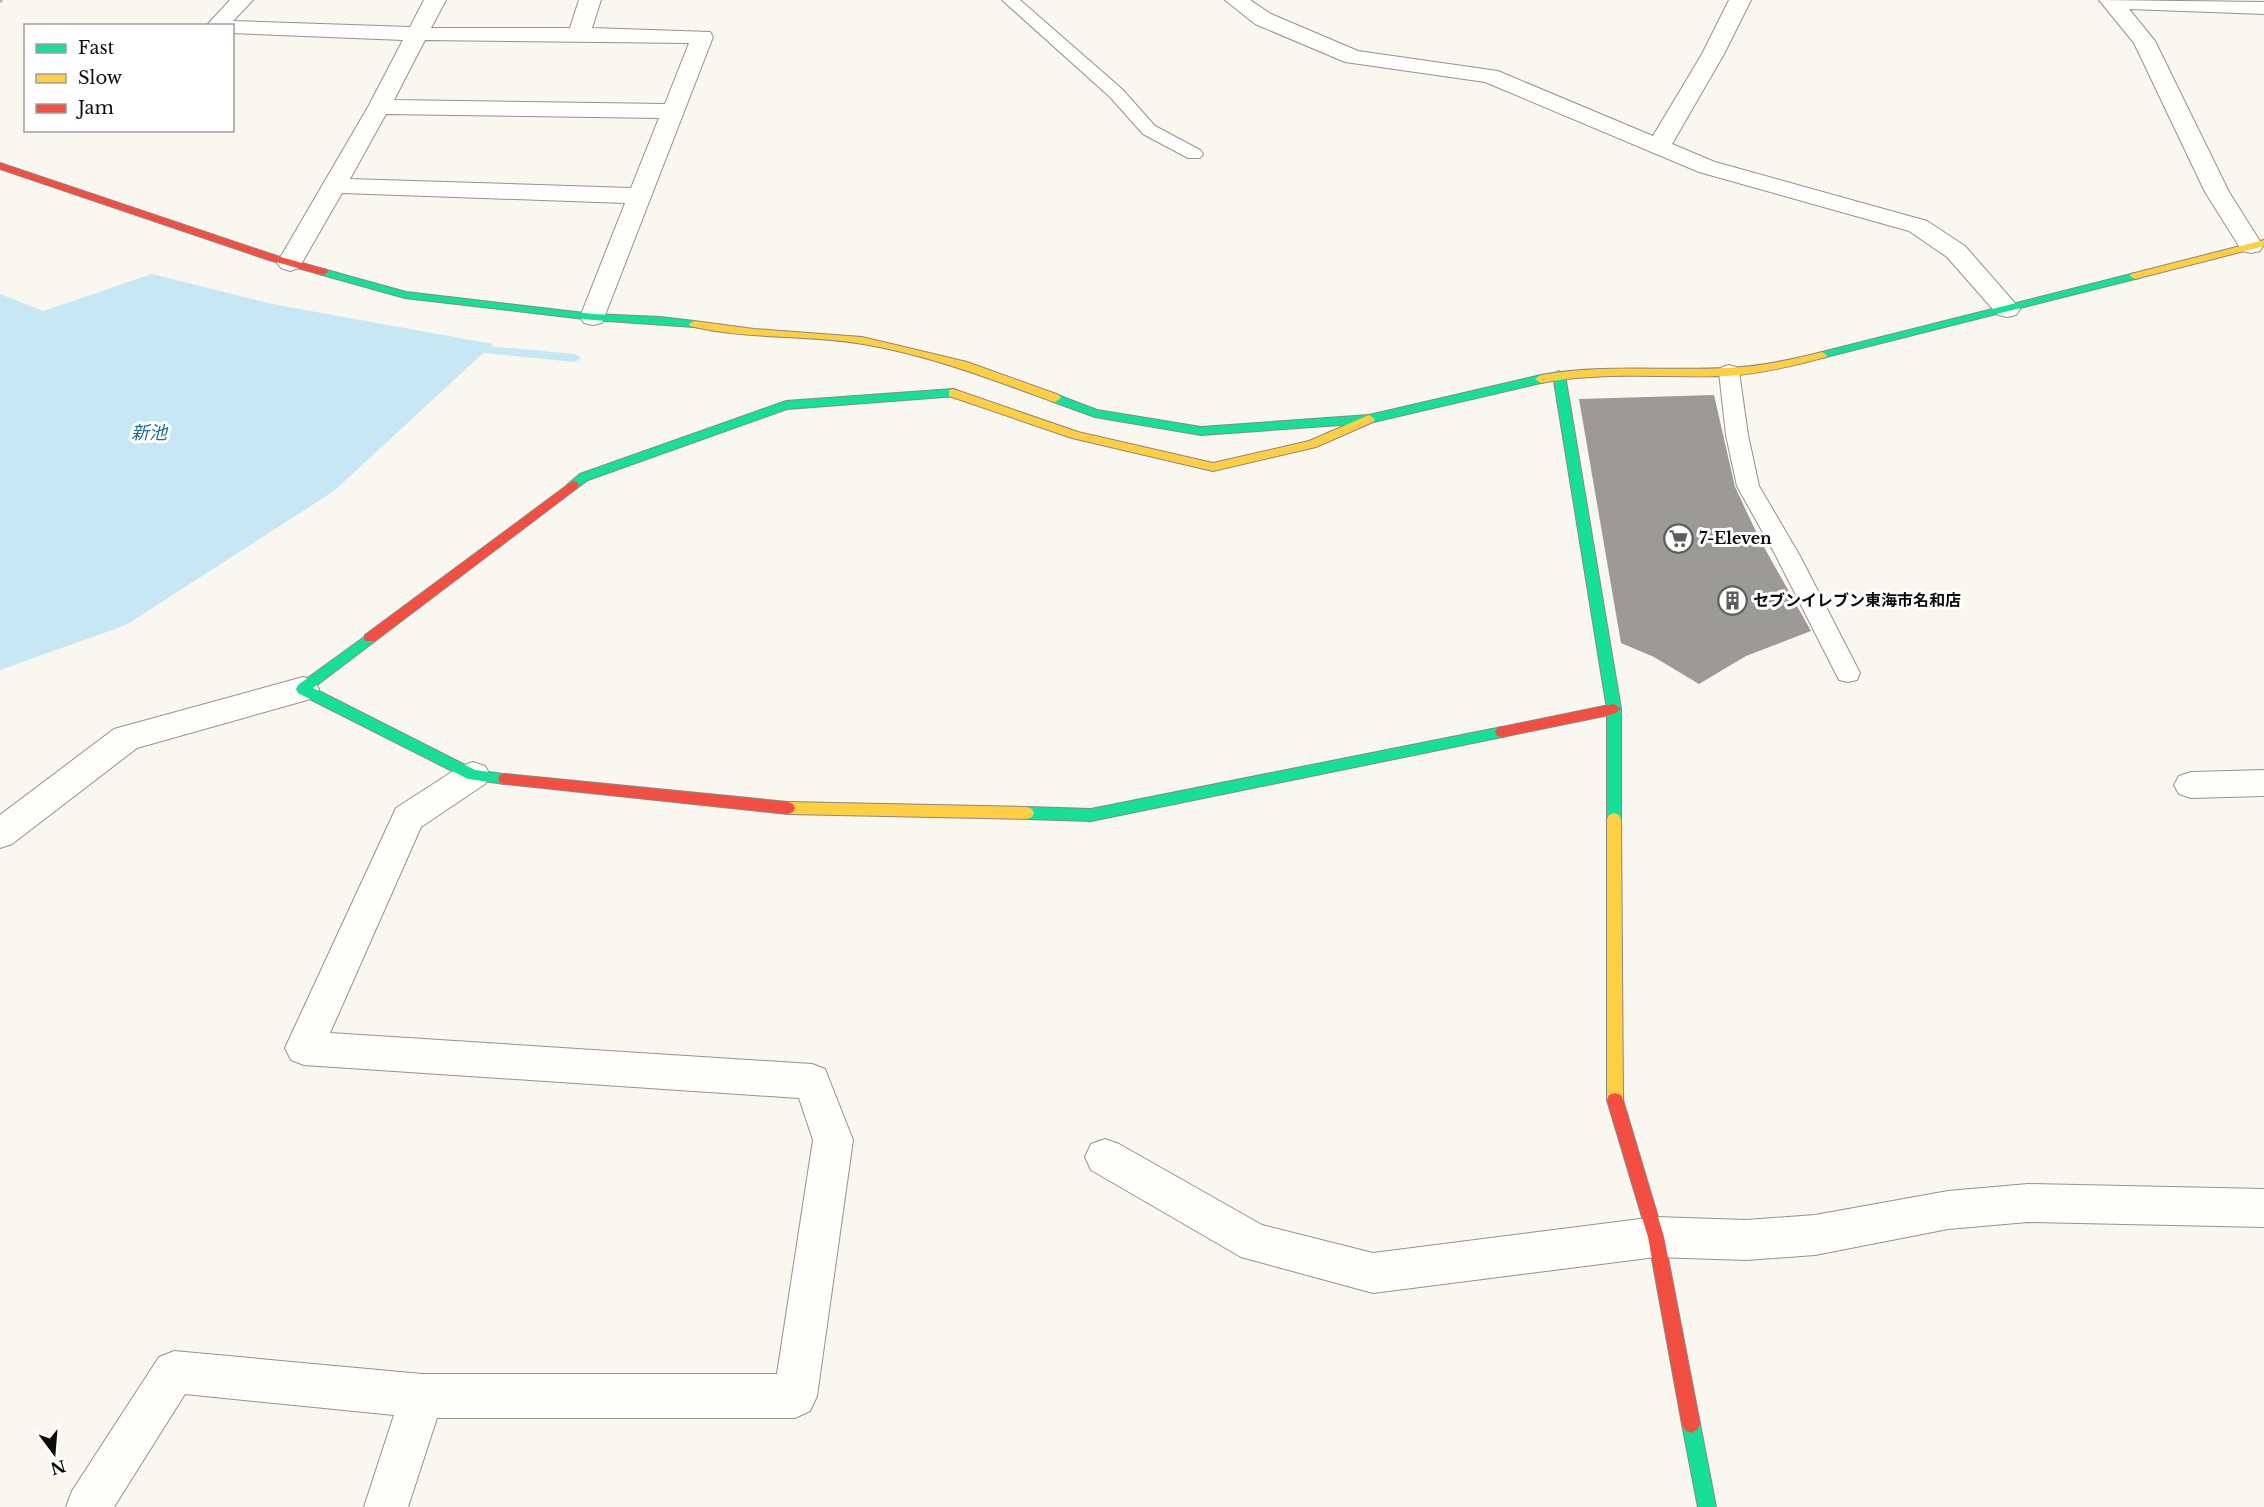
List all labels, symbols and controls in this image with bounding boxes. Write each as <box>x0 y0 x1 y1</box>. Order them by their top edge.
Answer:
legend <box>24 24 234 132</box>
text: Fast <box>78 37 115 59</box>
text: Slow <box>78 67 123 89</box>
text: Jam <box>76 97 114 119</box>
water label: 新池 <box>131 422 169 444</box>
supermarket icon: 7-Eleven <box>1662 522 1694 554</box>
place label: 7-Eleven <box>1699 528 1772 548</box>
building icon: セブンイレブン東海市名和店 <box>1716 584 1748 616</box>
place label: セブンイレブン東海市名和店 <box>1753 590 1961 610</box>
north arrow <box>24 1423 84 1483</box>
text: N <box>48 1456 68 1479</box>

